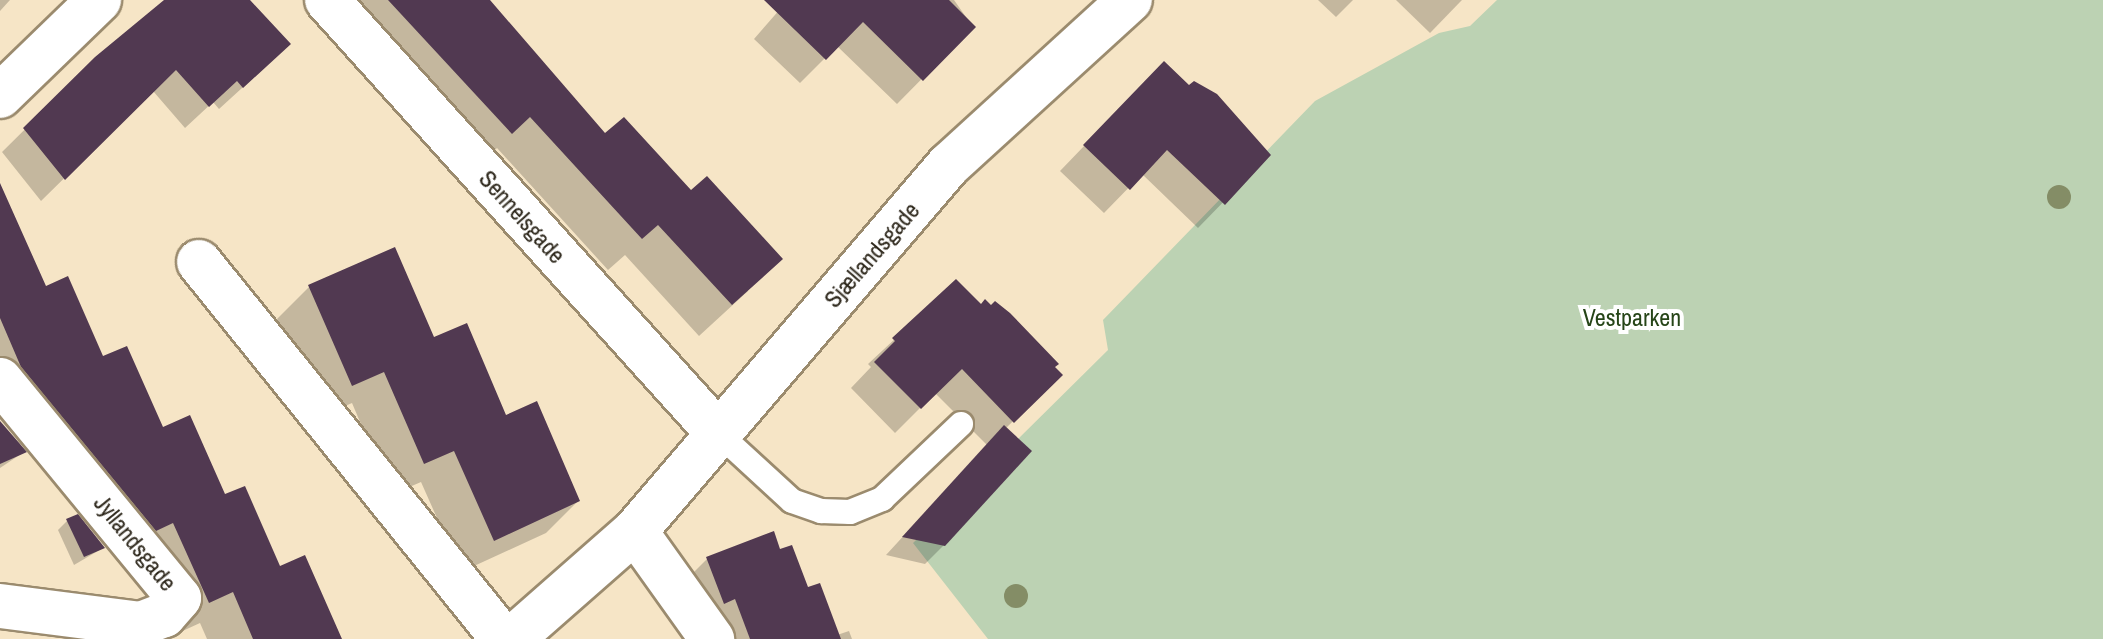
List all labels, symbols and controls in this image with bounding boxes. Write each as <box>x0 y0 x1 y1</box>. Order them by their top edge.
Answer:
street label: Sennelsgade <box>473 165 571 269</box>
street label: Sjællandsgade <box>818 196 926 314</box>
park label: Vestparken <box>1583 304 1681 332</box>
street label: Jyllandsgade <box>88 489 182 597</box>

